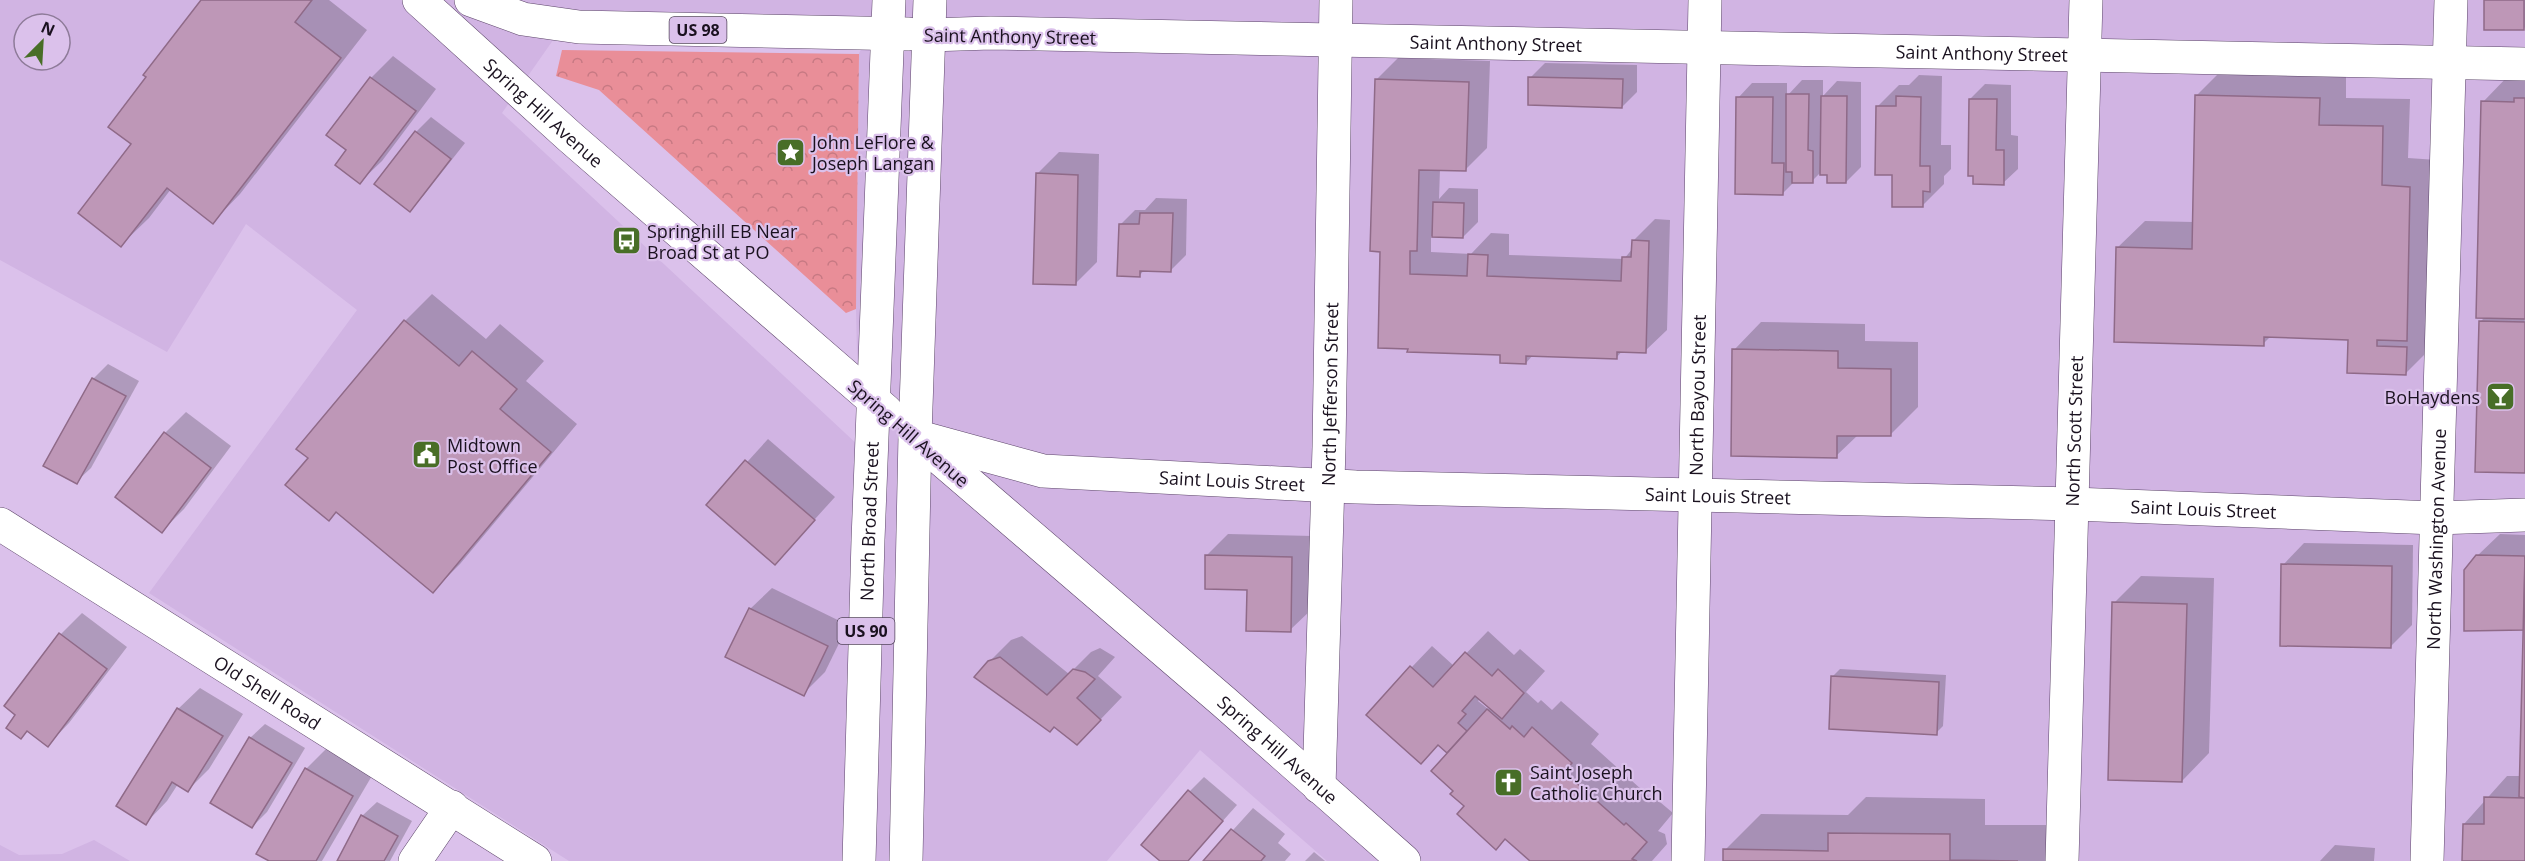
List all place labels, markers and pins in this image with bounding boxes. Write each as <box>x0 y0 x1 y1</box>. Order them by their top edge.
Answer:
place label: John LeFlore & Joseph Langan <box>810 130 935 175</box>
place icon: John LeFlore & Joseph Langan <box>775 136 807 168</box>
place label: Springhill EB Near Broad St at PO <box>647 219 798 264</box>
bus stop icon: Springhill EB Near Broad St at PO <box>610 225 642 257</box>
bar icon: BoHaydens <box>2485 381 2517 413</box>
place label: BoHaydens <box>2385 385 2480 409</box>
place label: Midtown Post Office <box>447 433 538 478</box>
public building icon: Midtown Post Office <box>410 439 442 471</box>
place label: Saint Joseph Catholic Church <box>1530 760 1662 805</box>
church icon: Saint Joseph Catholic Church <box>1493 766 1525 798</box>

